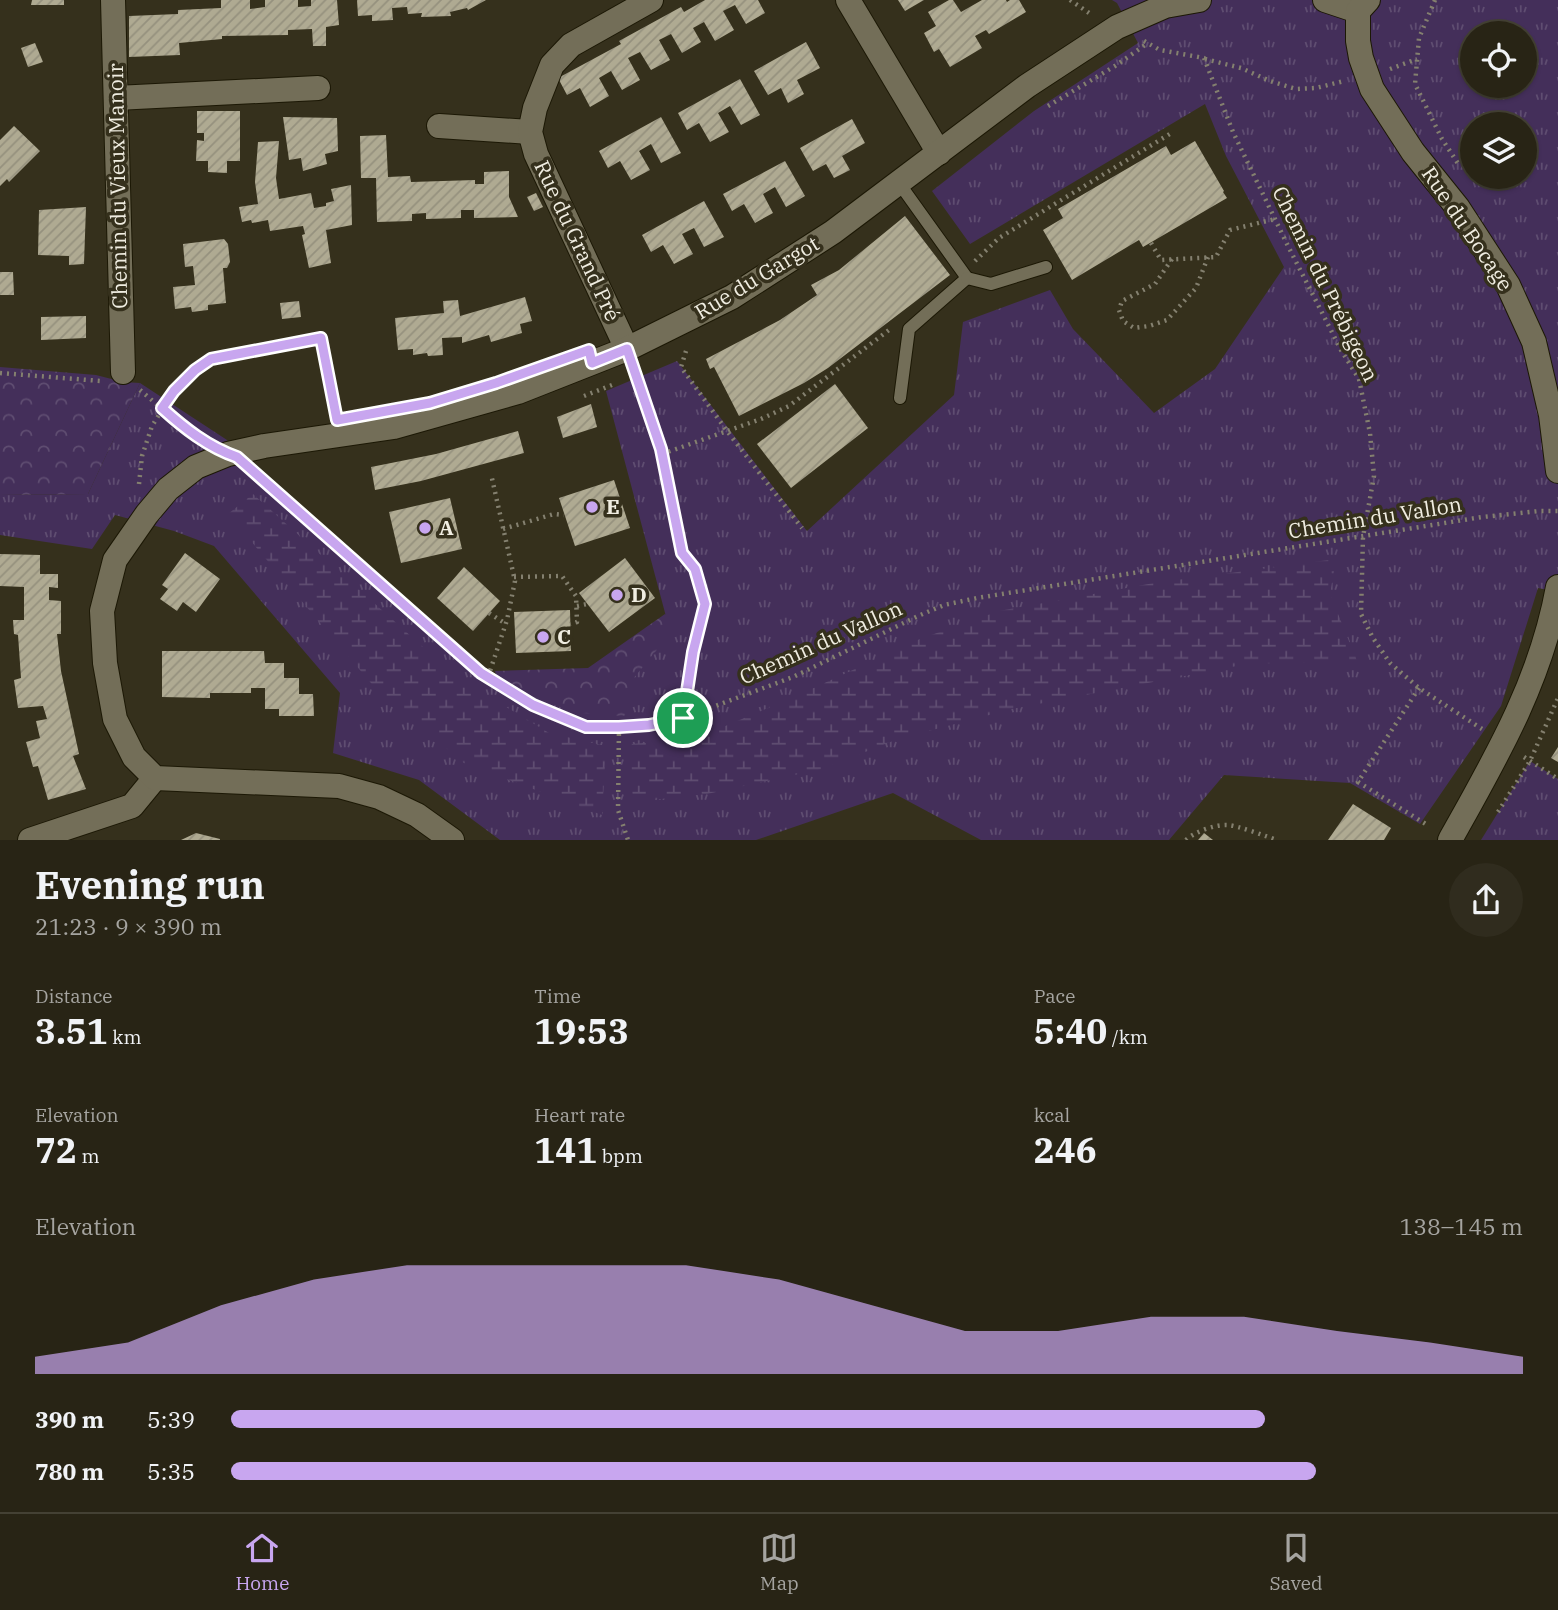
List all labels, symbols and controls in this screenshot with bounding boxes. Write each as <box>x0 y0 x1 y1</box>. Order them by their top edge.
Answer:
map controls <box>1460 21 1537 189</box>
button: locate <box>1460 21 1537 98</box>
street label: Chemin du Vieux Manoir <box>101 62 133 309</box>
button: layers <box>1460 112 1537 189</box>
street label: Rue du Grand Pré <box>528 156 627 325</box>
street label: Rue du Bocage <box>1416 161 1520 296</box>
street label: Chemin du Prébigeon <box>1266 181 1385 386</box>
street label: Rue du Gargot <box>689 229 824 325</box>
street label: Chemin du Vallon <box>1286 489 1464 545</box>
place label: E <box>606 492 620 520</box>
marker: E <box>584 499 600 515</box>
place label: A <box>439 513 454 541</box>
marker: A <box>417 520 433 536</box>
place label: D <box>631 580 647 608</box>
marker: D <box>609 587 625 603</box>
street label: Chemin du Vallon <box>735 594 906 691</box>
place label: C <box>557 622 571 650</box>
marker: C <box>535 629 551 645</box>
pin <box>653 688 713 748</box>
icon: arrive <box>664 699 702 737</box>
text: Evening run <box>35 860 265 909</box>
button: share <box>1449 863 1523 937</box>
text: 21:23 · 9 × 390 m <box>35 911 222 941</box>
text: Distance <box>35 984 113 1008</box>
text: Time <box>534 984 581 1008</box>
text: Pace <box>1034 984 1075 1008</box>
text: 3.51 <box>35 1008 108 1054</box>
text: 19:53 <box>534 1008 629 1054</box>
text: 5:40 <box>1034 1008 1107 1054</box>
text: km <box>108 1025 142 1049</box>
text: /km <box>1107 1025 1148 1049</box>
text: Elevation <box>35 1103 119 1127</box>
text: Heart rate <box>534 1103 625 1127</box>
text: kcal <box>1034 1103 1070 1127</box>
text: 72 <box>35 1127 77 1173</box>
text: 141 <box>534 1127 597 1173</box>
text: 246 <box>1034 1127 1097 1173</box>
text: m <box>77 1144 100 1168</box>
text: bpm <box>597 1144 643 1168</box>
text: Elevation <box>35 1211 136 1241</box>
text: 138–145 m <box>1399 1211 1523 1241</box>
text: 390 m <box>35 1404 104 1434</box>
text: 5:39 <box>147 1404 195 1434</box>
text: 780 m <box>35 1456 104 1486</box>
text: 5:35 <box>147 1456 195 1486</box>
tab: Home <box>235 1529 289 1595</box>
tab: Map <box>760 1529 799 1595</box>
tab: Saved <box>1269 1529 1323 1595</box>

